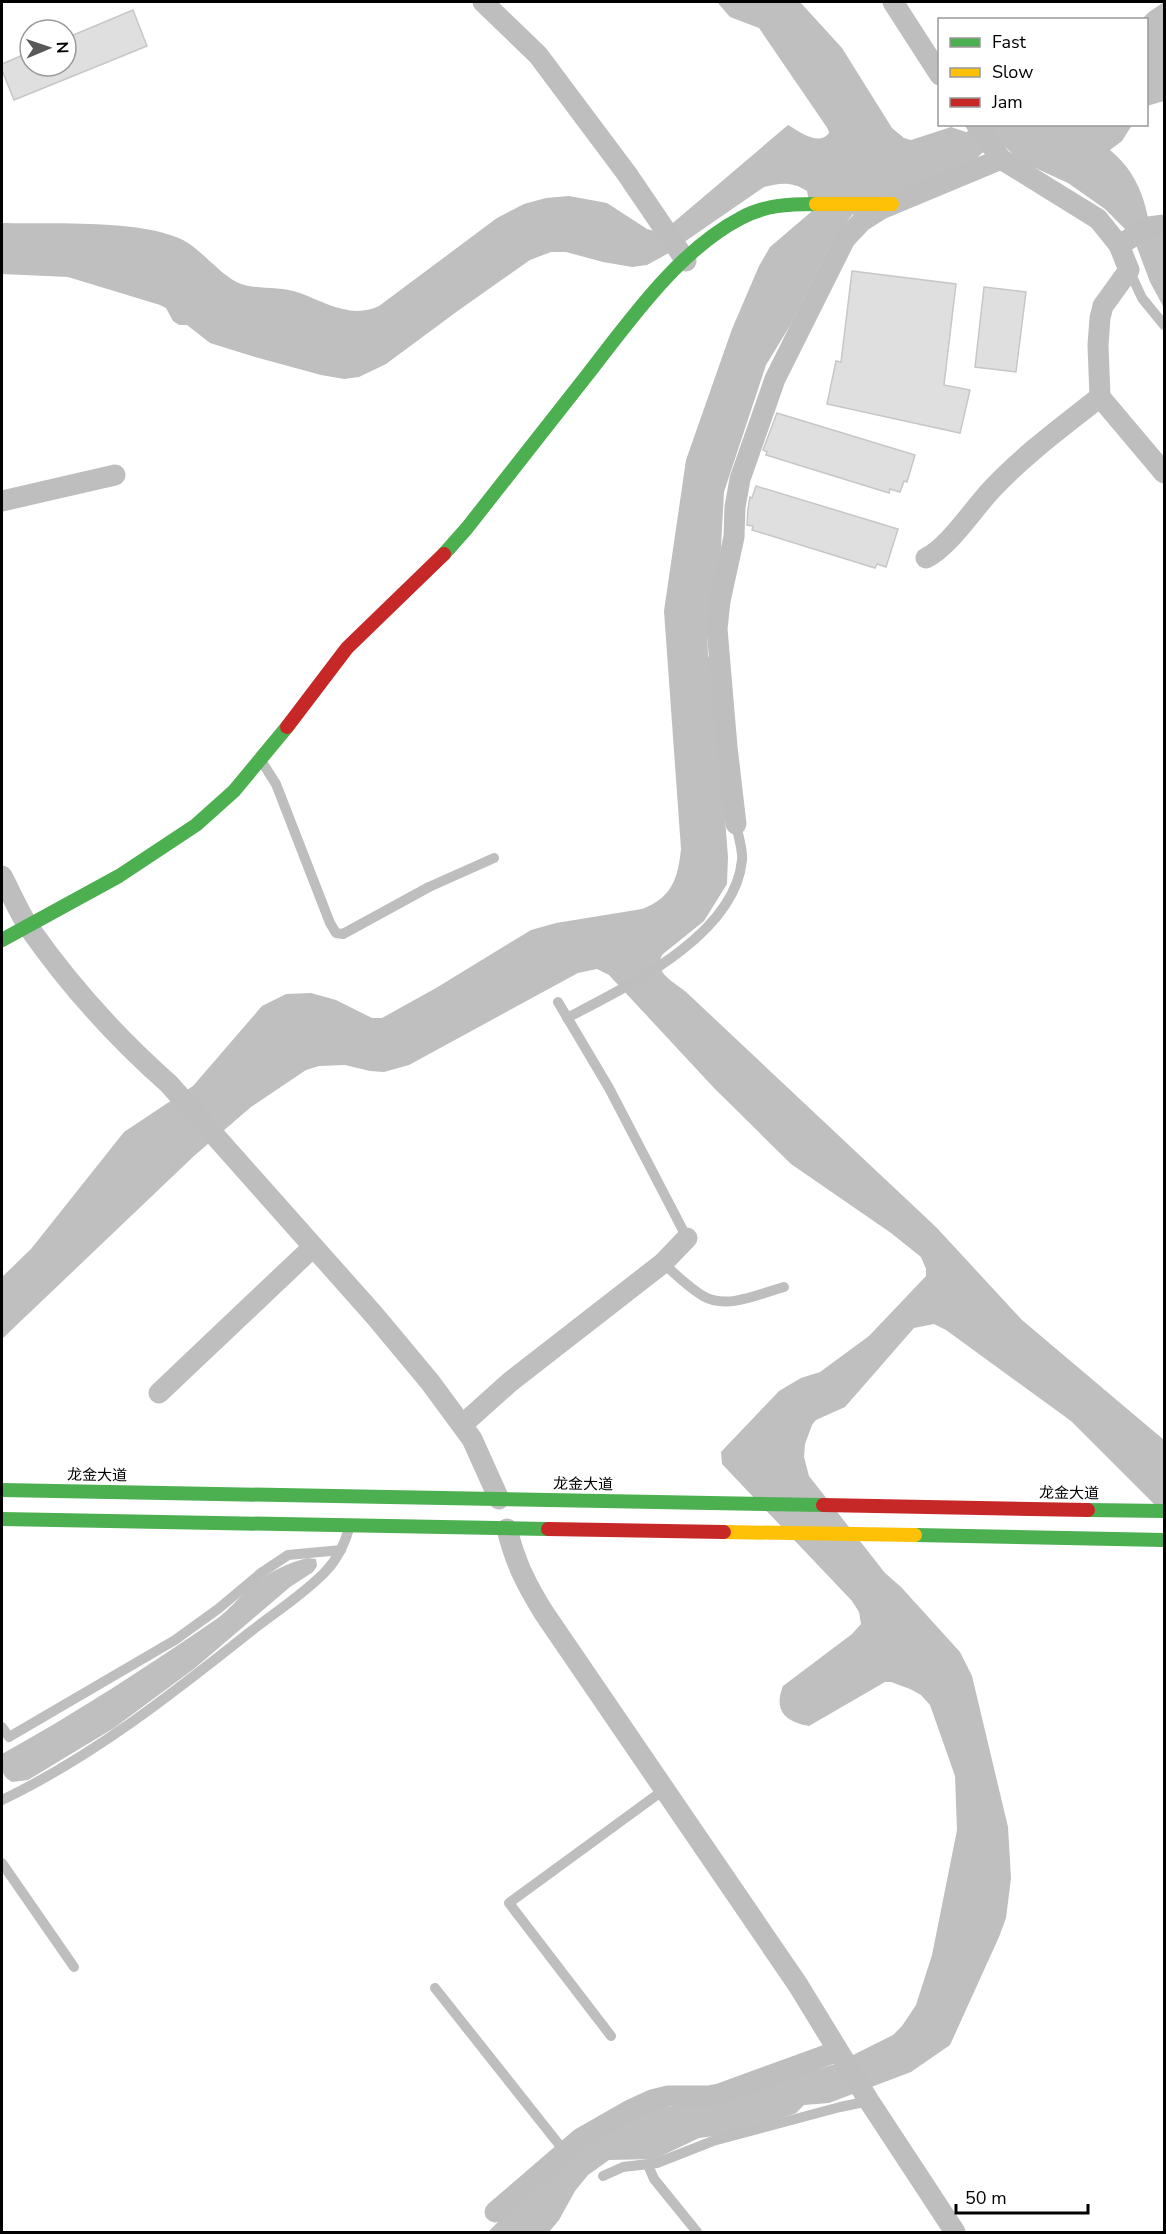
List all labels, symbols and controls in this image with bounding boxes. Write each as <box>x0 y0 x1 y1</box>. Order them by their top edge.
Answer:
north arrow <box>18 18 78 78</box>
legend <box>938 18 1148 126</box>
text: Fast <box>992 30 1027 54</box>
text: N <box>51 41 73 54</box>
text: Slow <box>992 60 1033 84</box>
text: Jam <box>991 90 1023 114</box>
street label: 龙金大道 <box>67 1464 127 1486</box>
street label: 龙金大道 <box>553 1473 613 1495</box>
street label: 龙金大道 <box>1039 1482 1099 1504</box>
scale bar <box>956 2177 1088 2215</box>
text: 50 m <box>965 2186 1007 2210</box>

